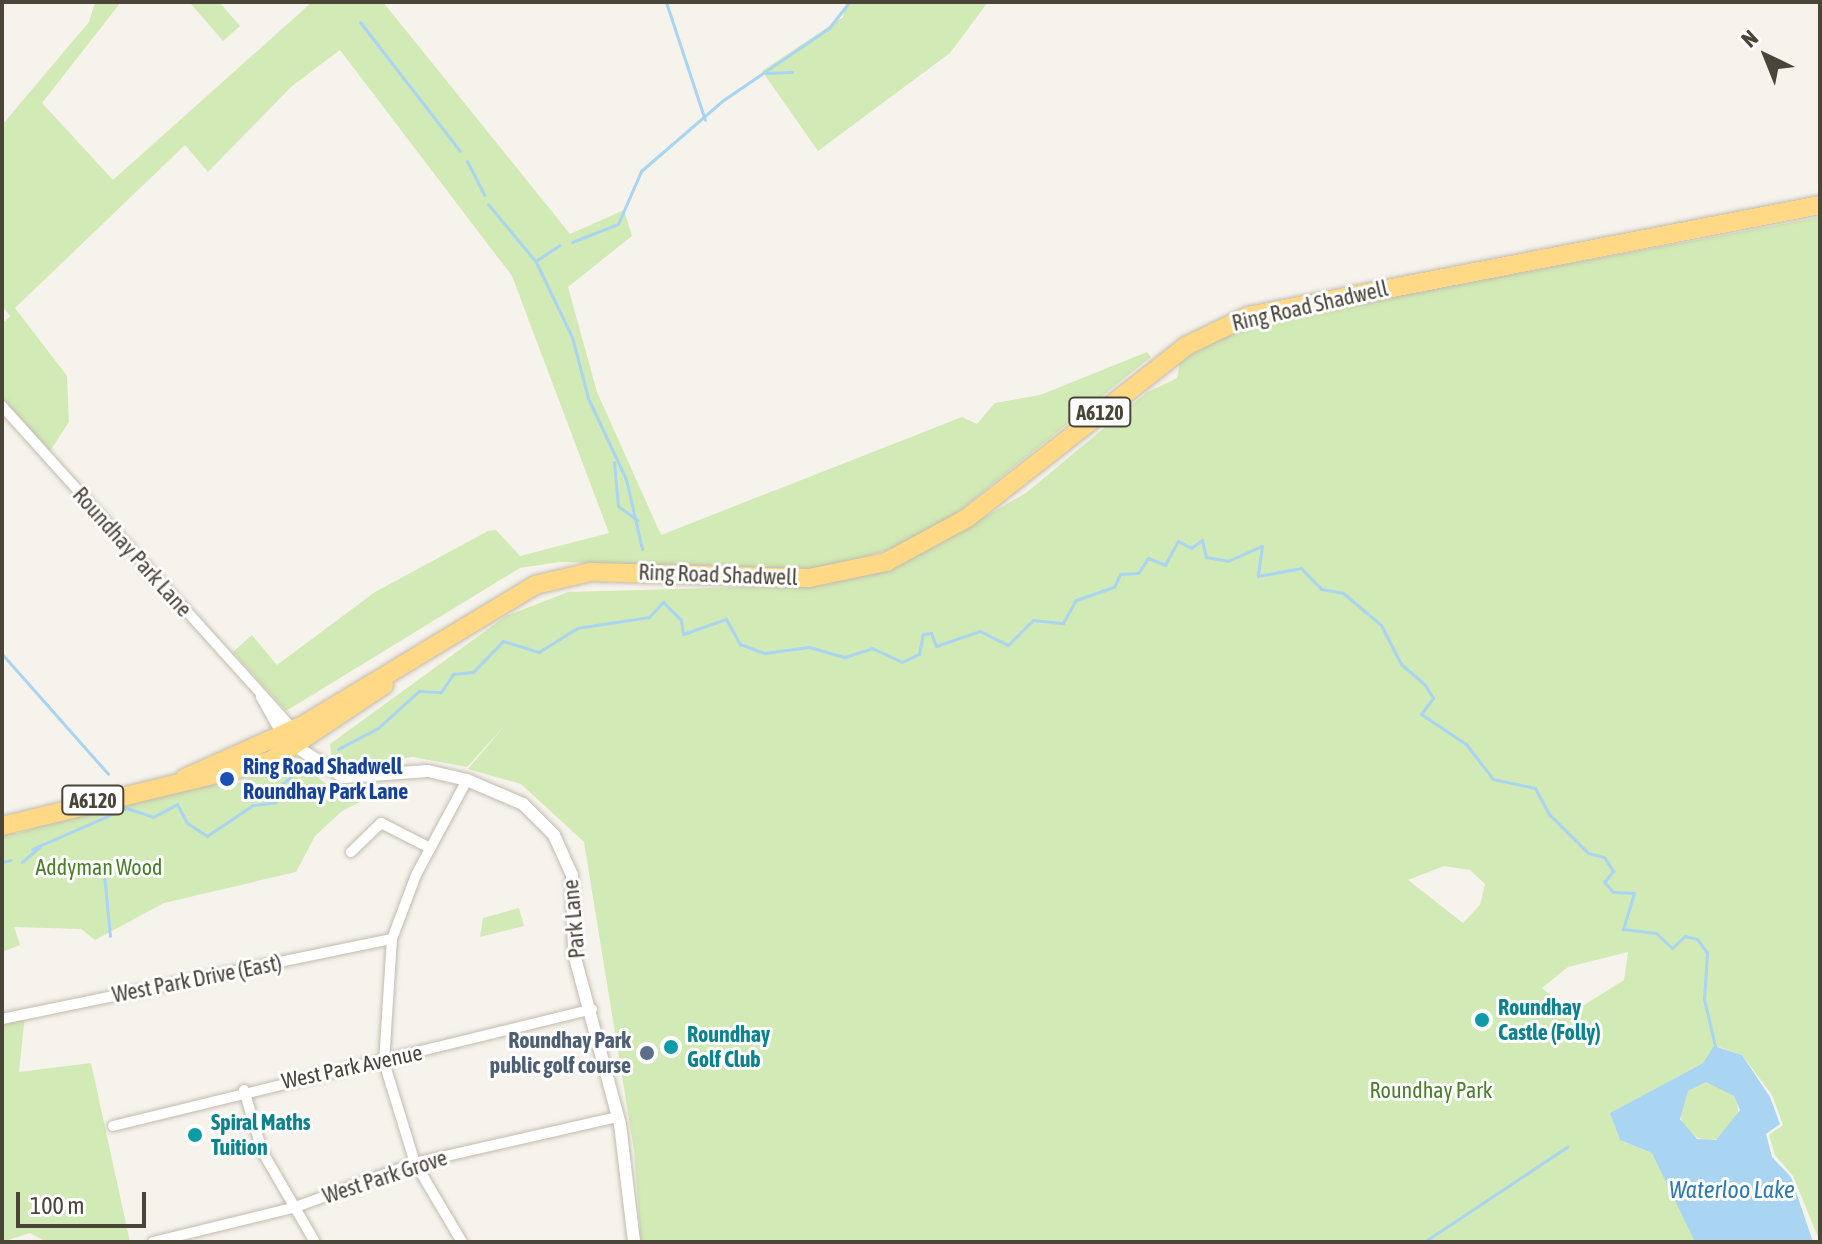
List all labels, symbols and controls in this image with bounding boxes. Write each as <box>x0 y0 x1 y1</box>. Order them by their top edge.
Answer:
north arrow <box>1726 16 1806 96</box>
text: N <box>1736 25 1763 52</box>
street label: Ring Road Shadwell <box>1229 275 1391 337</box>
road number: A6120 <box>1068 396 1132 428</box>
street label: Roundhay Park Lane <box>67 482 197 622</box>
street label: Ring Road Shadwell <box>638 559 798 591</box>
place label: Ring Road Shadwell Roundhay Park Lane <box>243 753 408 804</box>
marker: Ring Road Shadwell Roundhay Park Lane <box>218 770 236 788</box>
road number: A6120 <box>61 784 125 816</box>
park label: Addyman Wood <box>36 855 162 881</box>
street label: Park Lane <box>557 878 591 960</box>
street label: West Park Drive (East) <box>110 950 284 1008</box>
place label: Roundhay Castle (Folly) <box>1498 994 1601 1046</box>
marker: Roundhay Castle (Folly) <box>1473 1011 1491 1029</box>
place label: Roundhay Golf Club <box>687 1021 770 1072</box>
place label: Roundhay Park public golf course <box>490 1027 631 1078</box>
marker: Roundhay Golf Club <box>662 1038 680 1056</box>
street label: West Park Avenue <box>279 1039 425 1095</box>
marker: Roundhay Park public golf course <box>638 1044 656 1062</box>
park label: Roundhay Park <box>1370 1078 1492 1104</box>
place label: Spiral Maths Tuition <box>211 1109 311 1160</box>
marker: Spiral Maths Tuition <box>186 1126 204 1144</box>
street label: West Park Grove <box>319 1144 451 1210</box>
scale bar <box>20 1176 150 1226</box>
water label: Waterloo Lake <box>1669 1176 1795 1204</box>
text: 100 m <box>30 1192 84 1219</box>

